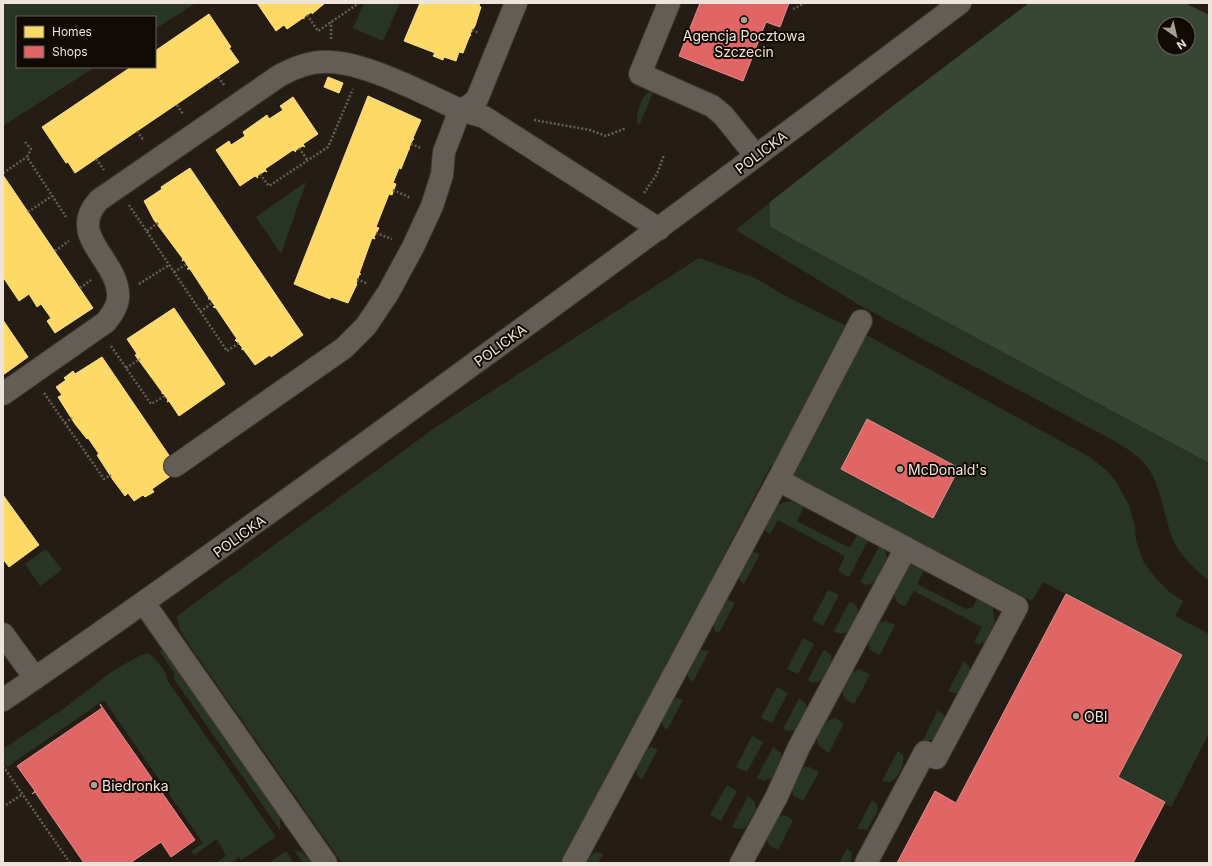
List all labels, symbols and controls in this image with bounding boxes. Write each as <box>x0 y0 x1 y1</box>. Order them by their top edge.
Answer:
marker: Agencja Pocztowa Szczecin <box>739 15 749 25</box>
legend <box>16 16 156 68</box>
north arrow <box>1156 16 1196 56</box>
text: Homes <box>52 24 92 39</box>
place label: Agencja Pocztowa Szczecin <box>683 27 805 60</box>
text: N <box>1174 36 1189 52</box>
text: Shops <box>52 44 88 59</box>
street label: POLICKA <box>732 127 791 177</box>
street label: POLICKA <box>470 320 530 370</box>
place label: McDonald's <box>908 461 987 478</box>
marker: McDonald's <box>895 464 905 474</box>
street label: POLICKA <box>209 511 269 561</box>
place label: OBI <box>1084 708 1108 725</box>
marker: OBI <box>1071 711 1081 721</box>
place label: Biedronka <box>102 777 169 794</box>
marker: Biedronka <box>89 780 99 790</box>

